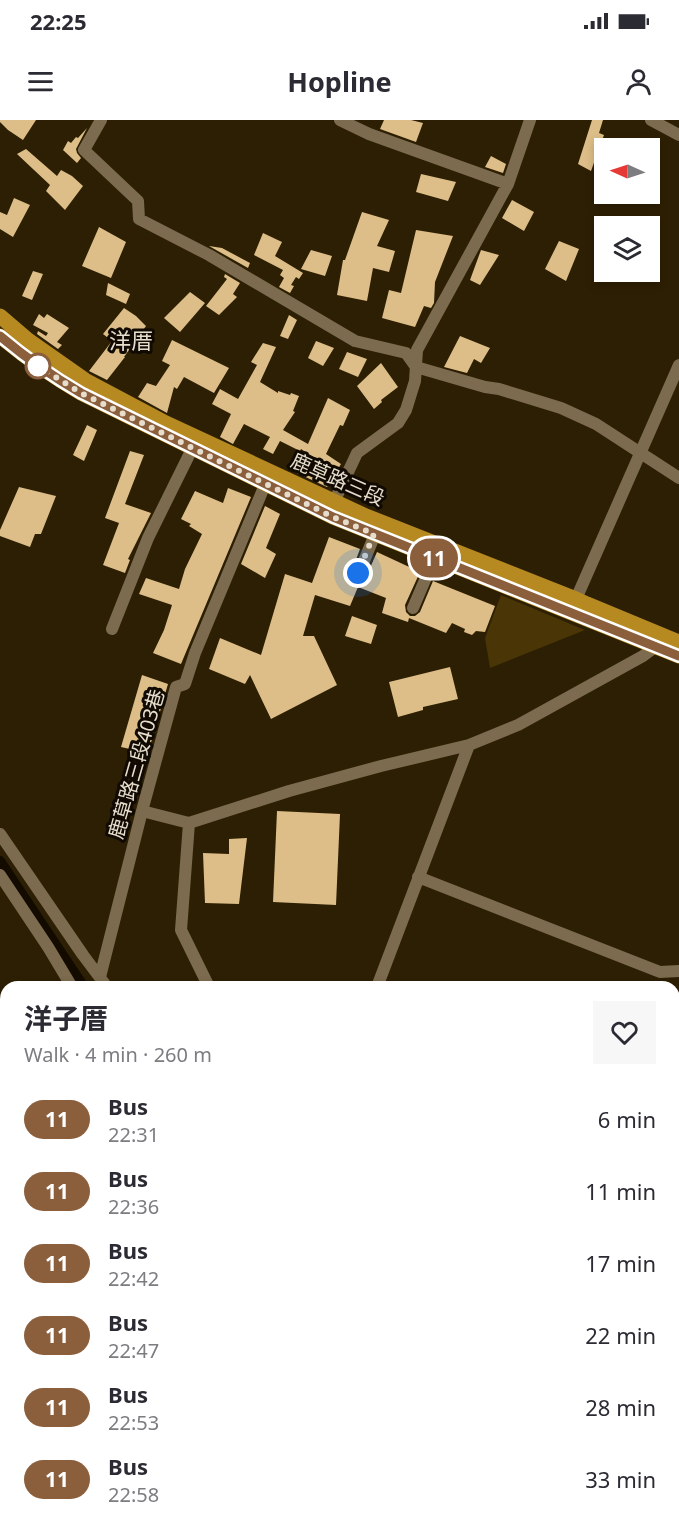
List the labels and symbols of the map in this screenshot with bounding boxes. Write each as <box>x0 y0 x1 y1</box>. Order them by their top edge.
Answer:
north arrow <box>594 138 660 204</box>
district label: 洋厝 <box>109 325 153 355</box>
unlabelled marker <box>25 353 51 379</box>
street label: 鹿草路三段 <box>287 446 389 512</box>
line badge: 11 <box>407 538 461 578</box>
your location <box>343 558 373 588</box>
street label: 鹿草路三段403巷 <box>102 686 170 842</box>

